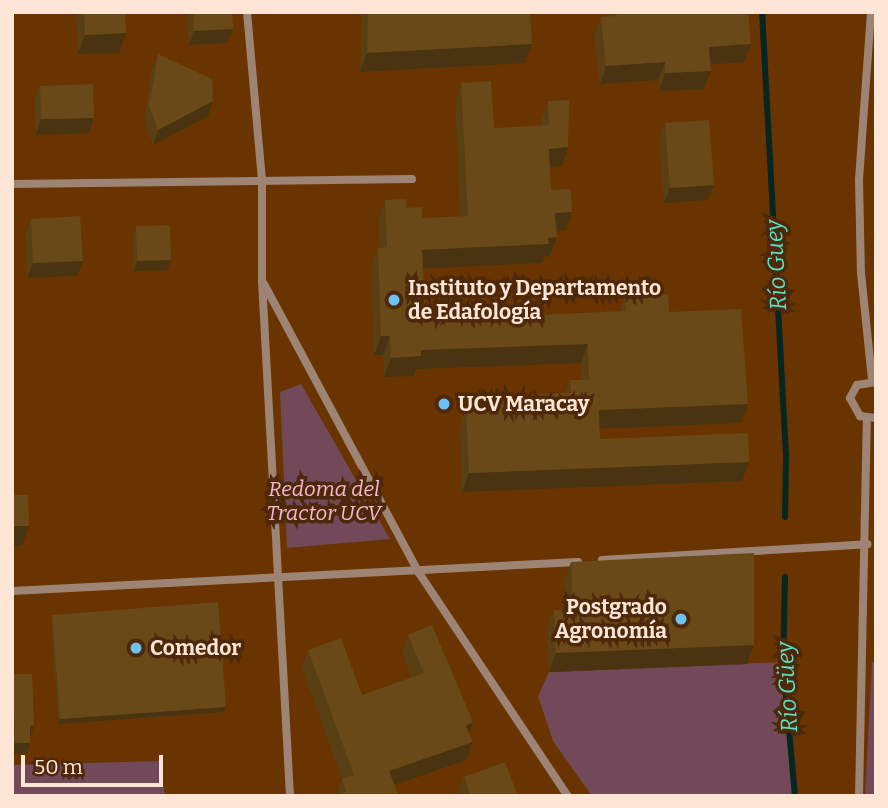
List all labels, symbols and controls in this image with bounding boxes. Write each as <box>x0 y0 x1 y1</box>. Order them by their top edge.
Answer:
water label: Río Guey <box>760 219 792 311</box>
place label: Instituto y Departamento de Edafología <box>408 275 661 325</box>
marker: Instituto y Departamento de Edafología <box>386 292 402 308</box>
place label: UCV Maracay <box>458 391 589 417</box>
marker: UCV Maracay <box>436 396 452 412</box>
park label: Redoma del Tractor UCV <box>266 476 382 526</box>
place label: Postgrado Agronomía <box>555 594 667 644</box>
marker: Postgrado Agronomía <box>673 611 689 627</box>
place label: Comedor <box>150 635 241 661</box>
marker: Comedor <box>128 640 144 656</box>
water label: Río Güey <box>771 641 803 733</box>
scale bar <box>24 742 166 786</box>
text: 50 m <box>34 754 83 780</box>

